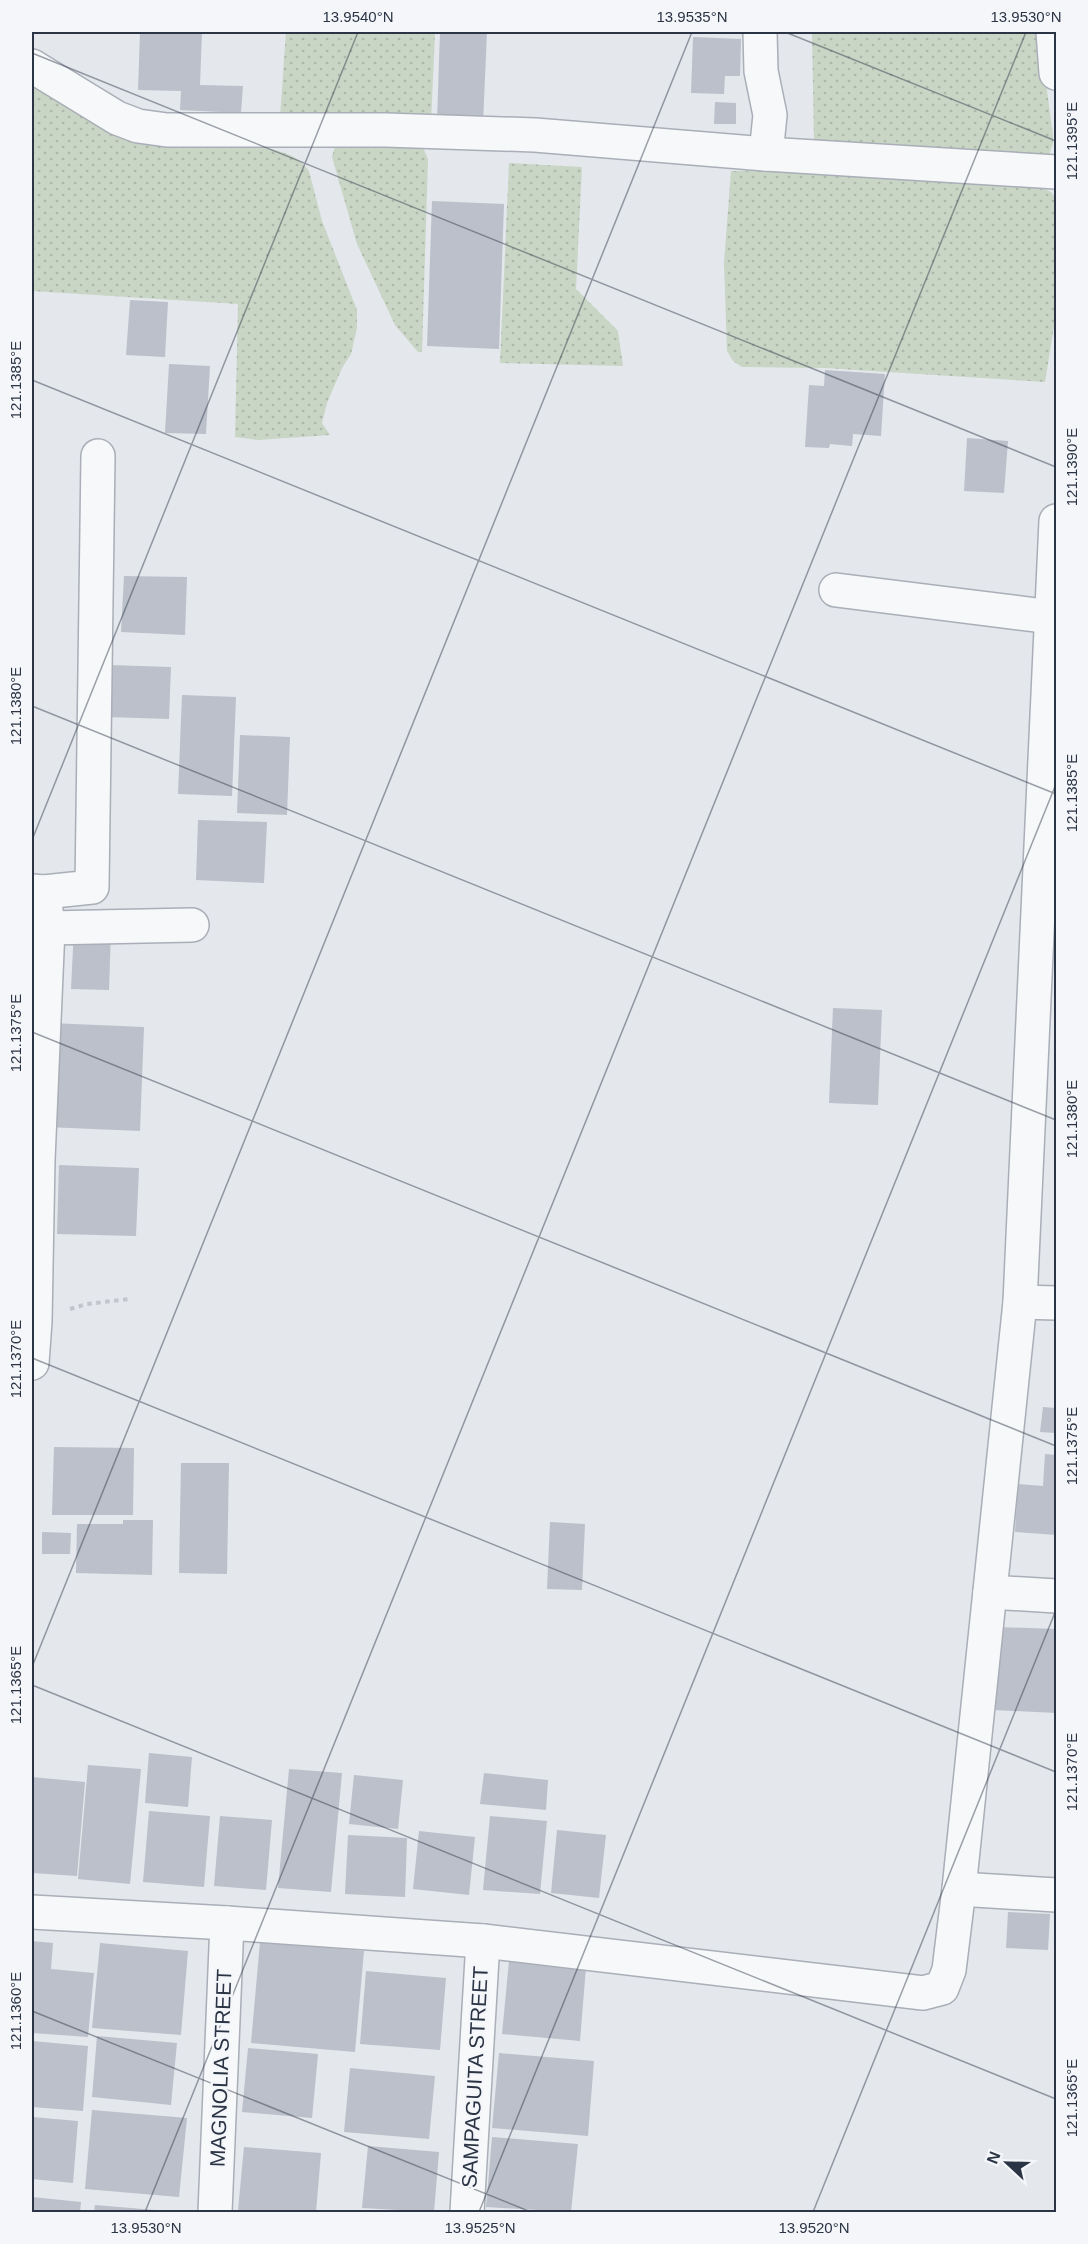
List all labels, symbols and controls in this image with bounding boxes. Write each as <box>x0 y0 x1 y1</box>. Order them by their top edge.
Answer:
text: 13.9540°N <box>322 8 394 25</box>
text: 13.9535°N <box>656 8 728 25</box>
text: 13.9530°N <box>990 8 1062 25</box>
text: 121.1395°E <box>1063 102 1080 180</box>
text: 121.1385°E <box>7 341 24 419</box>
text: 121.1390°E <box>1063 428 1080 506</box>
text: 121.1380°E <box>7 667 24 745</box>
text: 121.1385°E <box>1063 754 1080 832</box>
text: 121.1375°E <box>7 994 24 1072</box>
text: 121.1380°E <box>1063 1080 1080 1158</box>
text: 121.1370°E <box>7 1320 24 1398</box>
text: 121.1375°E <box>1063 1407 1080 1485</box>
text: 121.1365°E <box>7 1646 24 1724</box>
text: 121.1370°E <box>1063 1733 1080 1811</box>
street label: SAMPAGUITA STREET <box>457 1965 492 2188</box>
street label: MAGNOLIA STREET <box>206 1968 235 2168</box>
text: 121.1360°E <box>7 1972 24 2050</box>
text: 121.1365°E <box>1063 2059 1080 2137</box>
north arrow <box>977 2133 1037 2193</box>
text: N <box>984 2149 1004 2166</box>
text: 13.9530°N <box>110 2219 182 2236</box>
text: 13.9525°N <box>444 2219 516 2236</box>
text: 13.9520°N <box>778 2219 850 2236</box>

